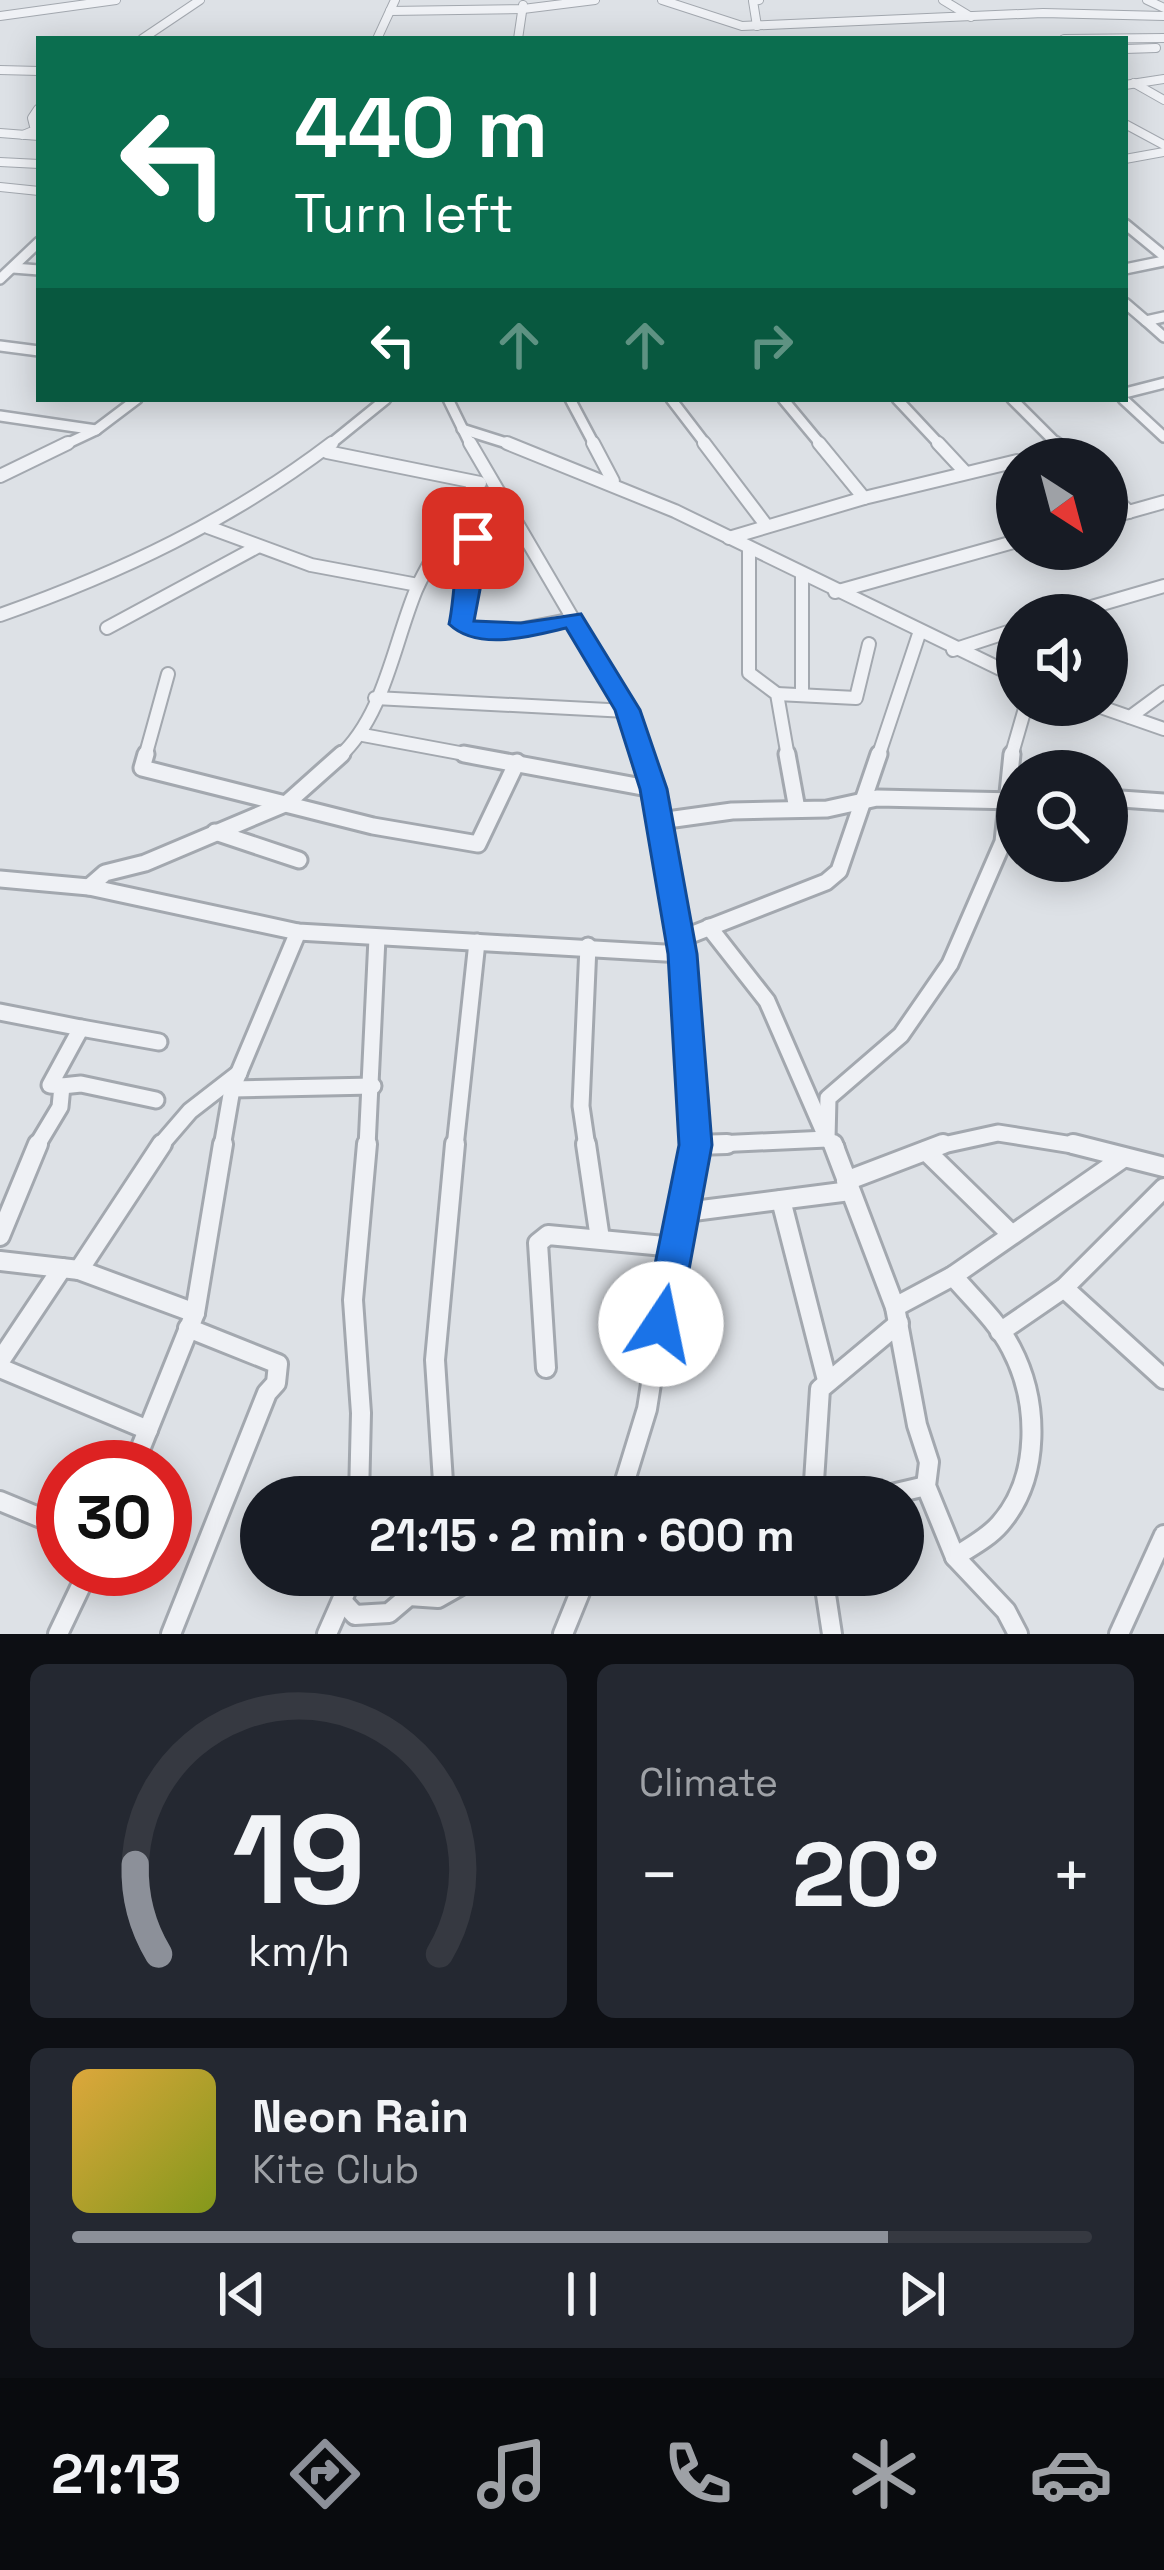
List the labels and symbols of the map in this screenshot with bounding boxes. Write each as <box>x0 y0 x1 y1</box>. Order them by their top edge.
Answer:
north arrow <box>996 438 1128 570</box>
pin <box>422 487 524 589</box>
position arrow <box>598 1261 724 1387</box>
speed limit sign: 30 <box>36 1440 192 1596</box>

